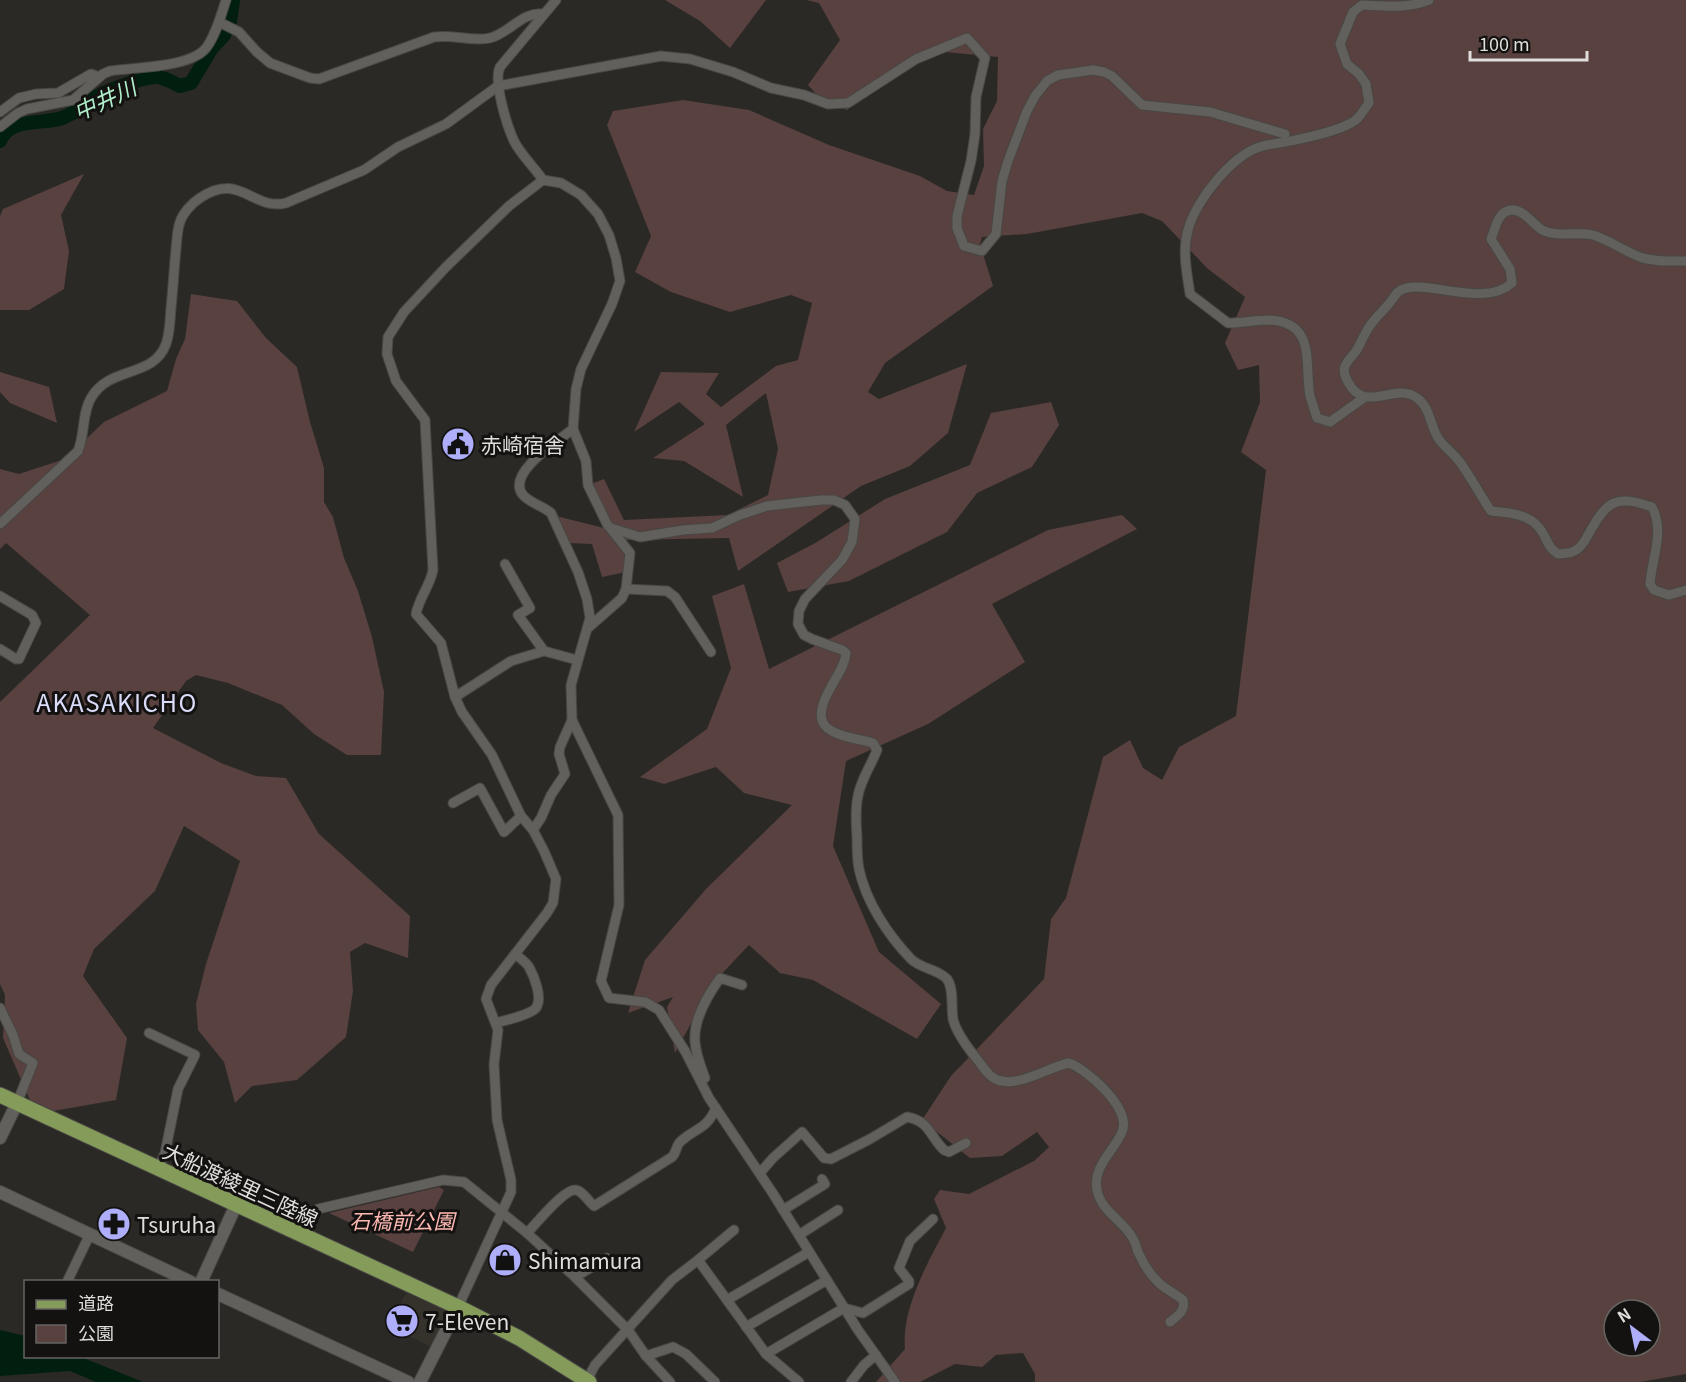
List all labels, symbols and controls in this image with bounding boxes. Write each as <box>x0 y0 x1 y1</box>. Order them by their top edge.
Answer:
scale bar <box>1470 24 1587 62</box>
text: 100 m <box>1479 30 1530 56</box>
water label: 中井川 <box>67 69 142 126</box>
public building icon: 赤崎宿舎 <box>440 426 476 462</box>
place label: 赤崎宿舎 <box>481 429 565 459</box>
district label: AKASAKICHO <box>36 684 198 719</box>
street label: 大船渡綾里三陸線 <box>159 1135 323 1233</box>
park label: 石橋前公園 <box>350 1205 457 1235</box>
pharmacy icon: Tsuruha <box>96 1206 132 1242</box>
place label: Tsuruha <box>137 1209 216 1239</box>
shop icon: Shimamura <box>487 1242 523 1278</box>
place label: Shimamura <box>528 1245 642 1275</box>
legend <box>24 1280 219 1358</box>
text: 道路 <box>78 1289 114 1315</box>
north arrow <box>1602 1298 1662 1358</box>
text: N <box>1612 1301 1635 1328</box>
supermarket icon: 7-Eleven <box>384 1303 420 1339</box>
place label: 7-Eleven <box>425 1306 509 1336</box>
text: 公園 <box>78 1319 114 1345</box>

